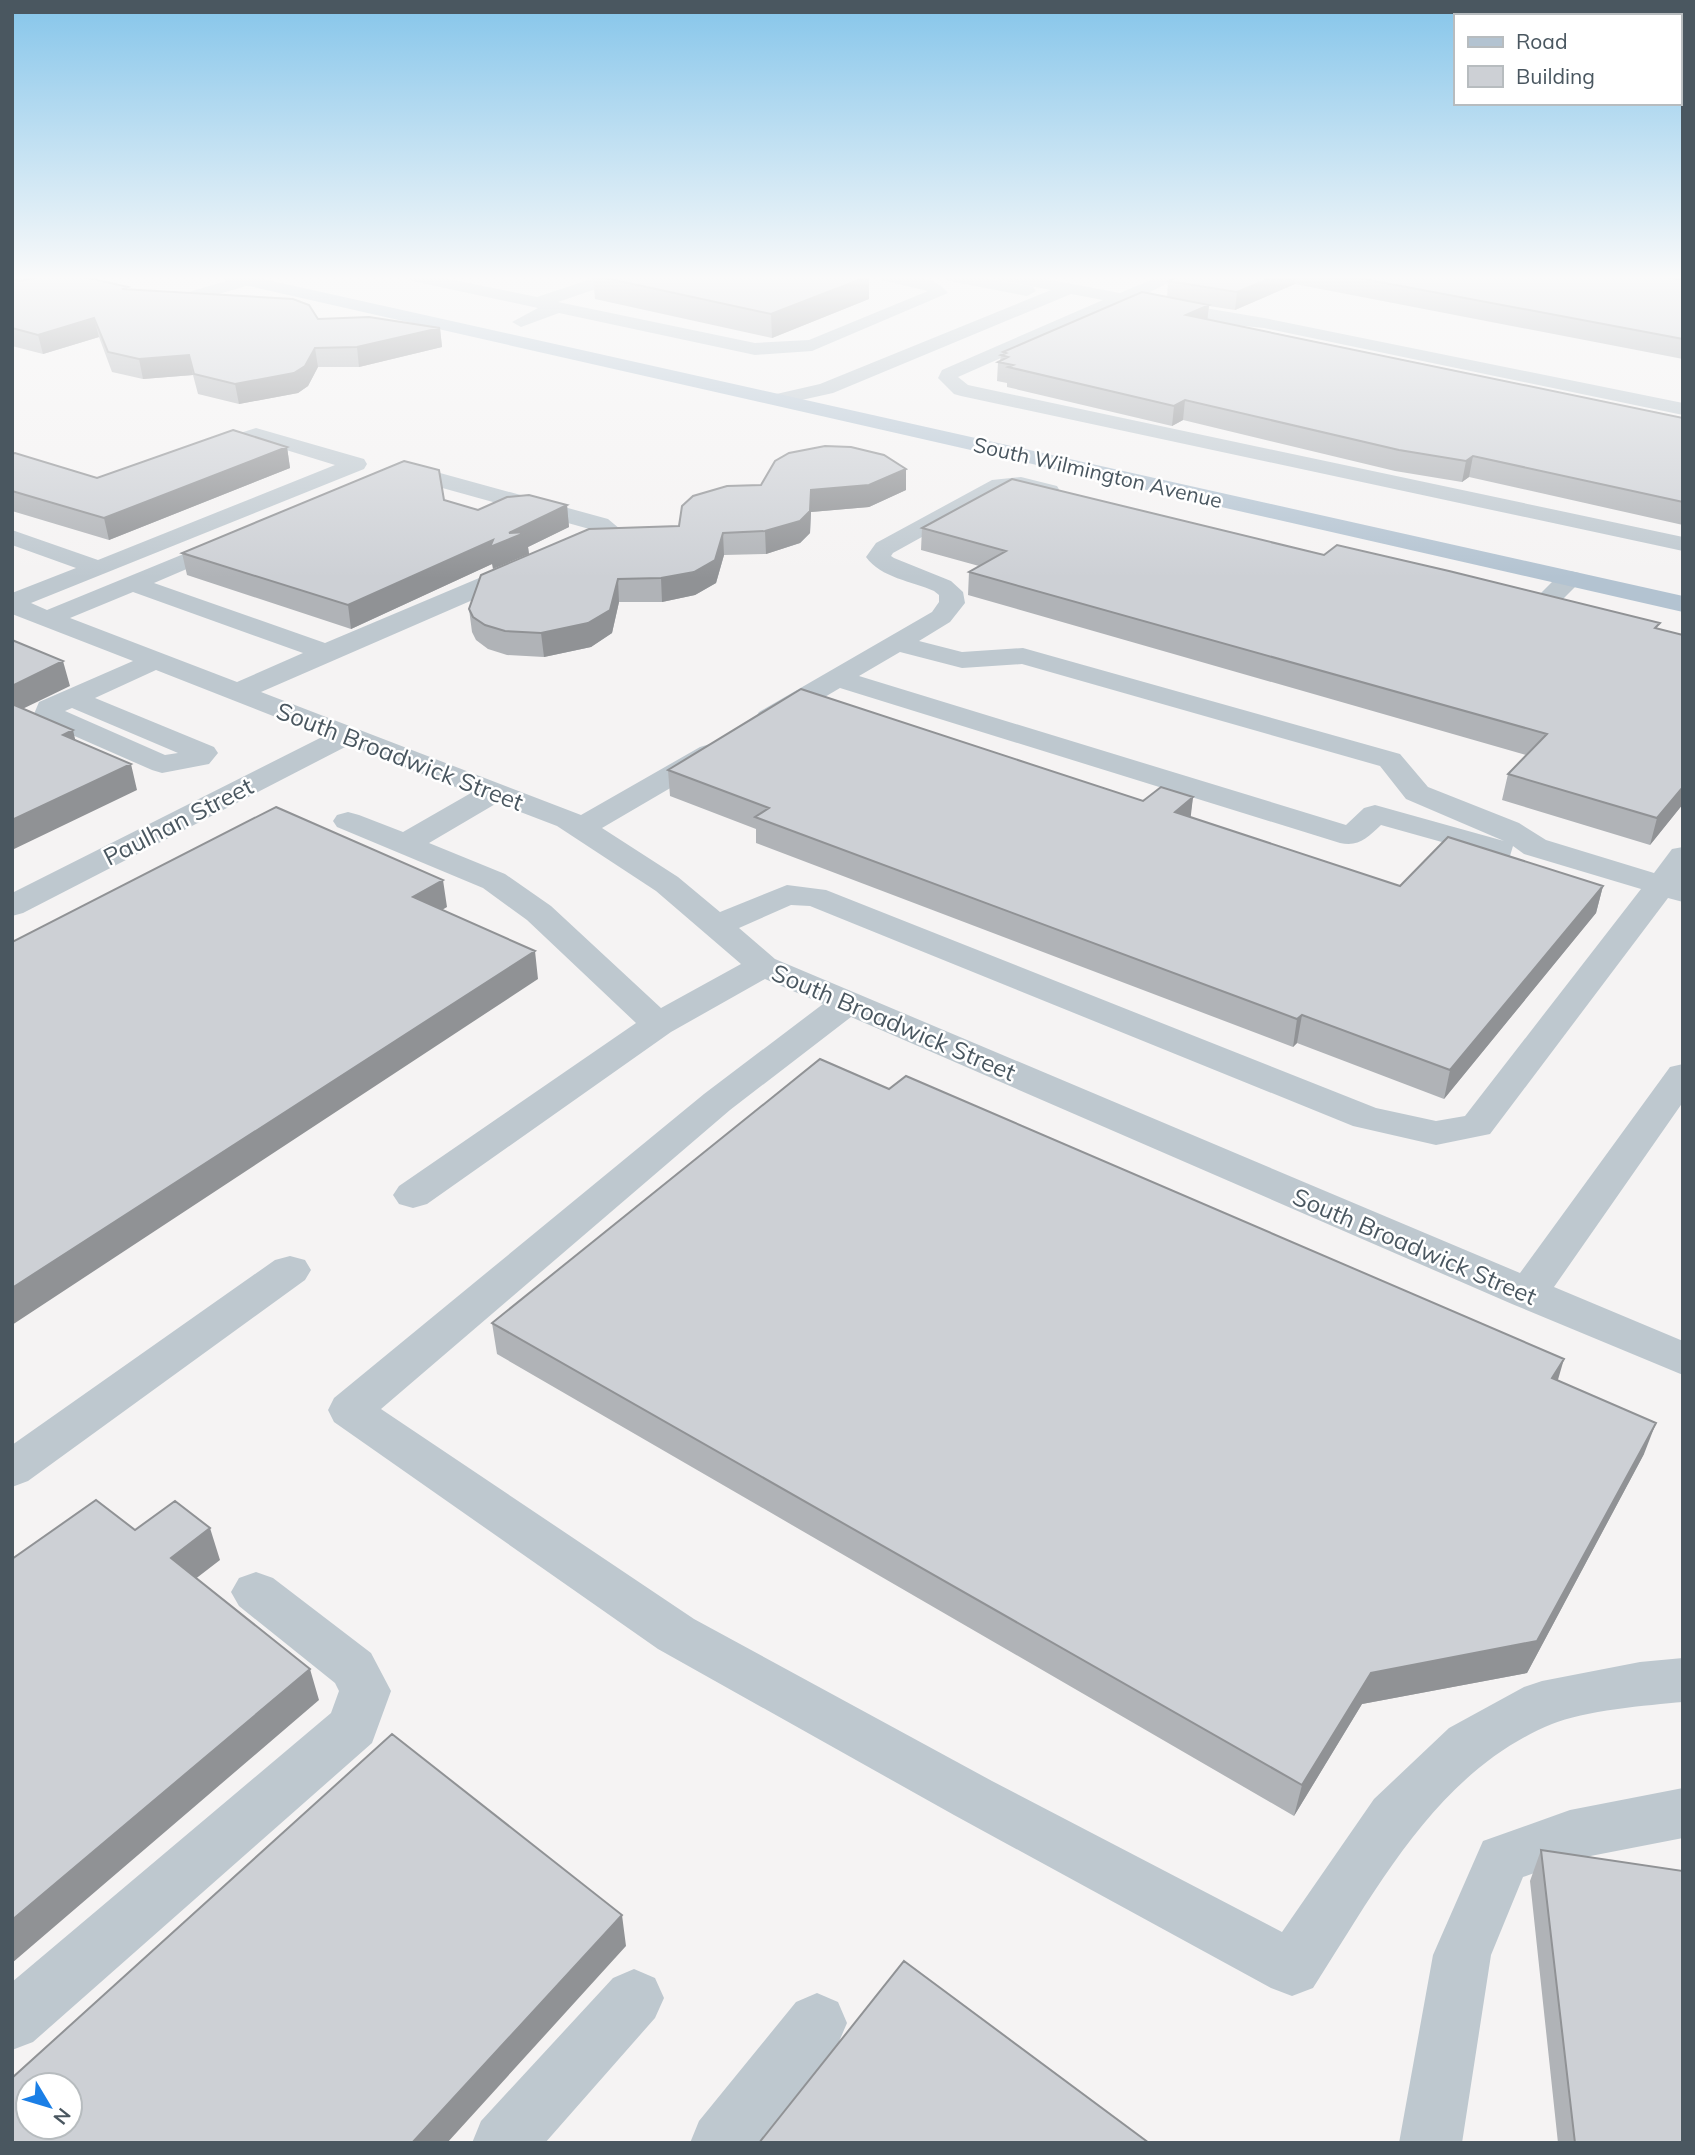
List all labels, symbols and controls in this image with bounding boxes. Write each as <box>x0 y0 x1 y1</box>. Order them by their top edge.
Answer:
legend <box>1454 14 1681 105</box>
text: Road <box>1516 28 1567 54</box>
text: Building <box>1516 63 1595 89</box>
street label: South Wilmington Avenue <box>971 431 1225 513</box>
street label: South Broadwick Street <box>272 695 528 817</box>
street label: Paulhan Street <box>98 770 258 872</box>
street label: South Broadwick Street <box>768 957 1020 1087</box>
street label: South Broadwick Street <box>1289 1181 1541 1311</box>
north arrow <box>14 2071 84 2141</box>
text: N <box>49 2103 76 2130</box>

